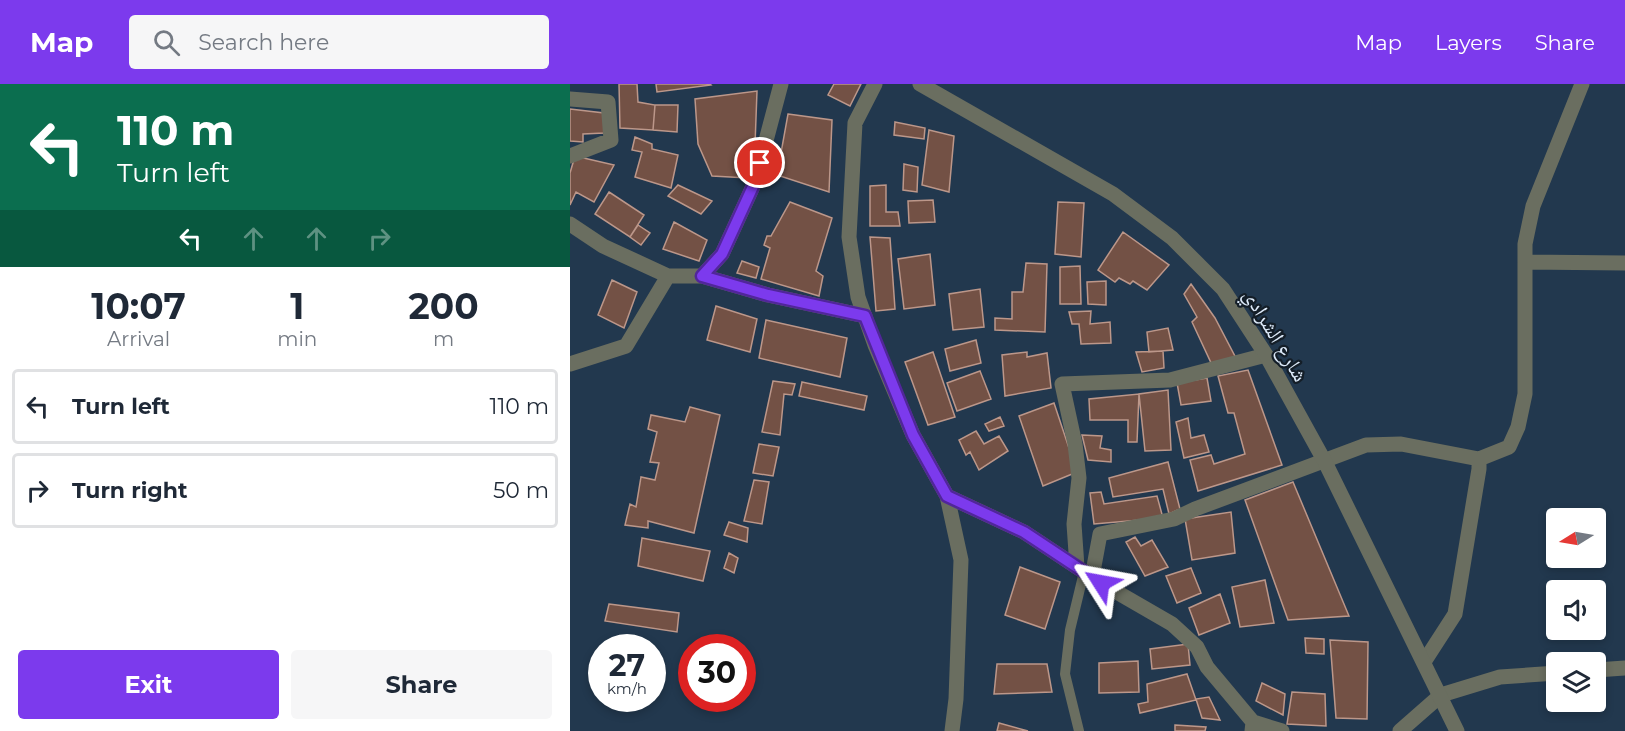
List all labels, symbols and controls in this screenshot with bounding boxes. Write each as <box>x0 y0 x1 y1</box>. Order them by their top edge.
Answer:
search box <box>129 15 549 69</box>
text: Map <box>30 25 93 59</box>
icon: search <box>150 26 183 59</box>
text: Search here <box>198 29 329 56</box>
text: Map <box>1355 30 1402 55</box>
text: Layers <box>1435 30 1502 55</box>
text: Share <box>1535 30 1595 55</box>
text: 110 m <box>117 104 234 156</box>
icon: left <box>18 108 96 186</box>
pin <box>734 137 785 188</box>
icon: arrive <box>743 146 776 179</box>
text: Turn left <box>117 156 230 189</box>
icon: left <box>174 222 207 255</box>
icon: ahead <box>237 222 270 255</box>
icon: ahead <box>300 222 333 255</box>
icon: right <box>363 222 396 255</box>
text: 10:07 <box>91 284 186 328</box>
text: 1 <box>290 284 304 328</box>
text: 200 <box>409 284 479 328</box>
street label: شارع الشرادي <box>1235 284 1313 388</box>
text: Arrival <box>107 327 170 351</box>
text: min <box>277 327 317 351</box>
text: m <box>433 327 454 351</box>
icon: left <box>21 390 54 423</box>
text: Turn left <box>72 393 170 420</box>
text: 110 m <box>489 393 549 420</box>
icon: right <box>21 474 54 507</box>
text: Turn right <box>72 477 187 504</box>
text: 50 m <box>493 477 549 504</box>
north arrow <box>1546 508 1606 568</box>
map controls <box>1546 508 1606 712</box>
position arrow <box>1069 551 1133 615</box>
button: sound <box>1546 580 1606 640</box>
speed limit sign: 30 <box>678 634 756 712</box>
text: 27 <box>609 647 645 684</box>
button: Exit <box>18 650 279 719</box>
button: Share <box>291 650 552 719</box>
button: layers <box>1546 652 1606 712</box>
text: km/h <box>607 679 647 698</box>

